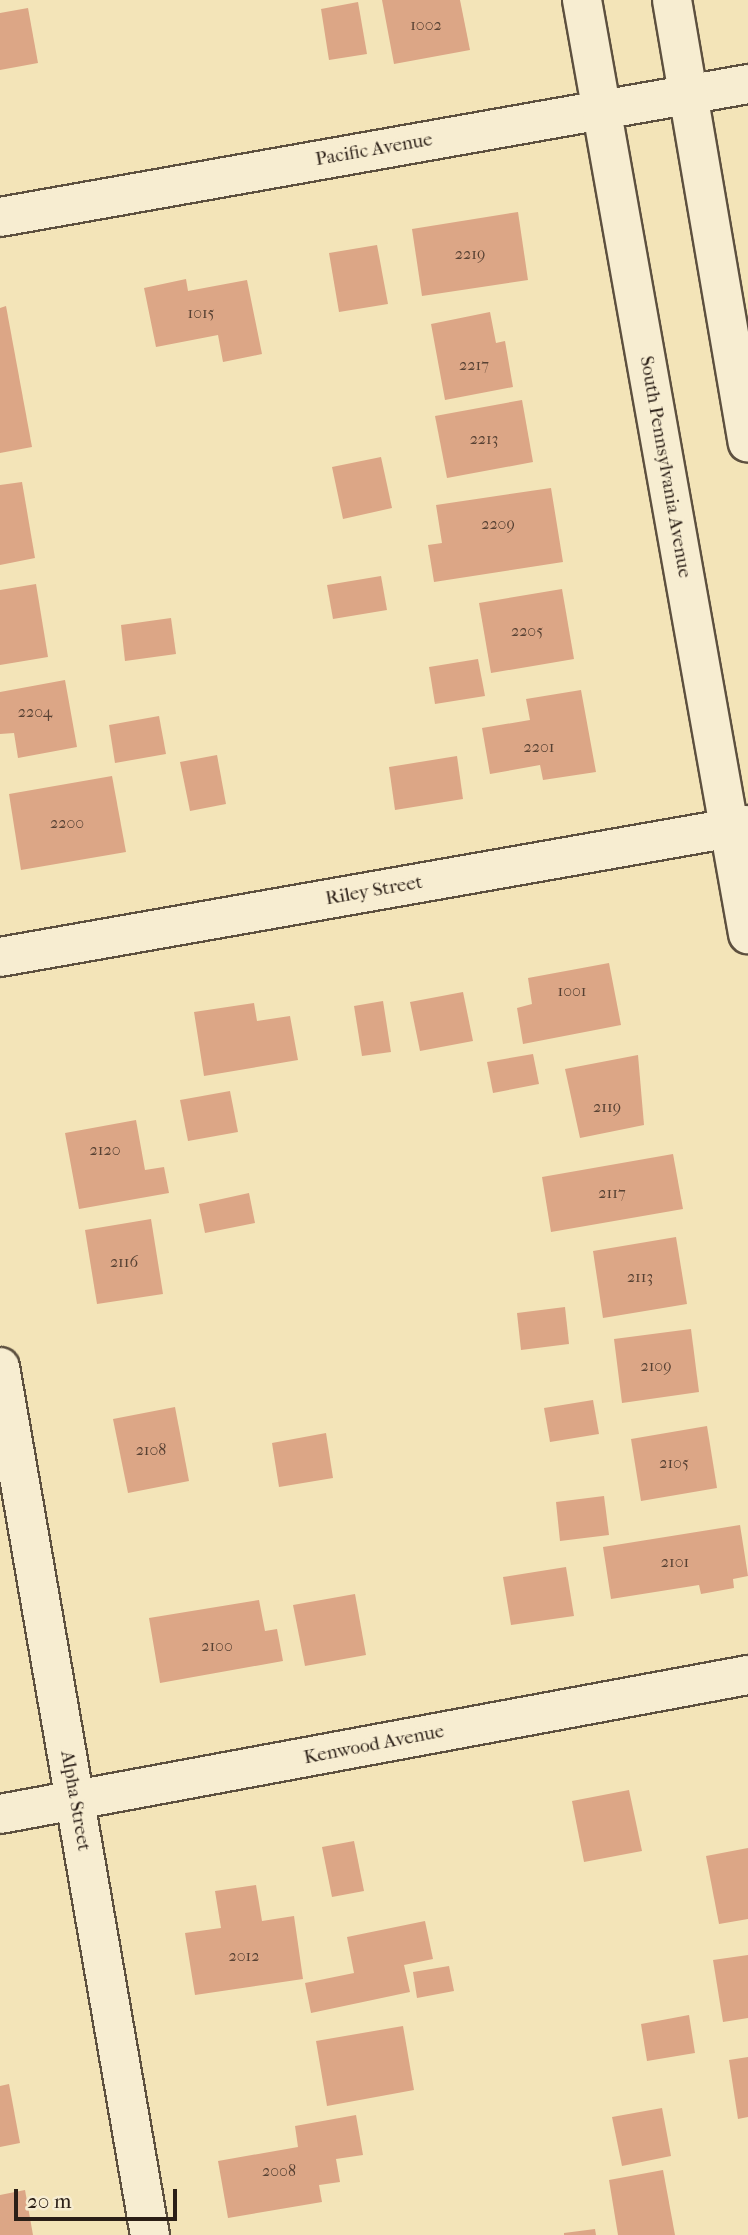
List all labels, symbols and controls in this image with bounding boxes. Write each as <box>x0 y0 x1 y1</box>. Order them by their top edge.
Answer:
house number: 1002 <box>410 15 442 35</box>
street label: Pacific Avenue <box>314 128 434 172</box>
house number: 2219 <box>455 244 485 264</box>
house number: 1015 <box>188 303 214 323</box>
street label: South Pennsylvania Avenue <box>634 354 696 580</box>
house number: 2217 <box>459 355 489 375</box>
house number: 2213 <box>470 429 498 449</box>
house number: 2209 <box>481 514 515 534</box>
house number: 2205 <box>511 621 543 641</box>
house number: 2204 <box>18 702 52 722</box>
house number: 2201 <box>524 737 554 757</box>
house number: 2200 <box>50 813 84 833</box>
street label: Riley Street <box>324 871 424 911</box>
house number: 1001 <box>558 981 586 1001</box>
house number: 2119 <box>593 1097 621 1117</box>
house number: 2120 <box>90 1140 120 1160</box>
house number: 2117 <box>598 1183 626 1203</box>
house number: 2116 <box>110 1252 138 1272</box>
house number: 2113 <box>627 1267 653 1287</box>
house number: 2109 <box>640 1356 672 1376</box>
house number: 2108 <box>136 1440 166 1460</box>
house number: 2105 <box>659 1453 689 1473</box>
house number: 2101 <box>661 1552 689 1572</box>
house number: 2100 <box>201 1636 233 1656</box>
street label: Kenwood Avenue <box>302 1720 446 1770</box>
street label: Alpha Street <box>55 1749 95 1853</box>
house number: 2012 <box>229 1946 259 1966</box>
house number: 2008 <box>262 2161 296 2181</box>
scale bar <box>18 2176 180 2220</box>
text: 20 m <box>27 2189 71 2213</box>

